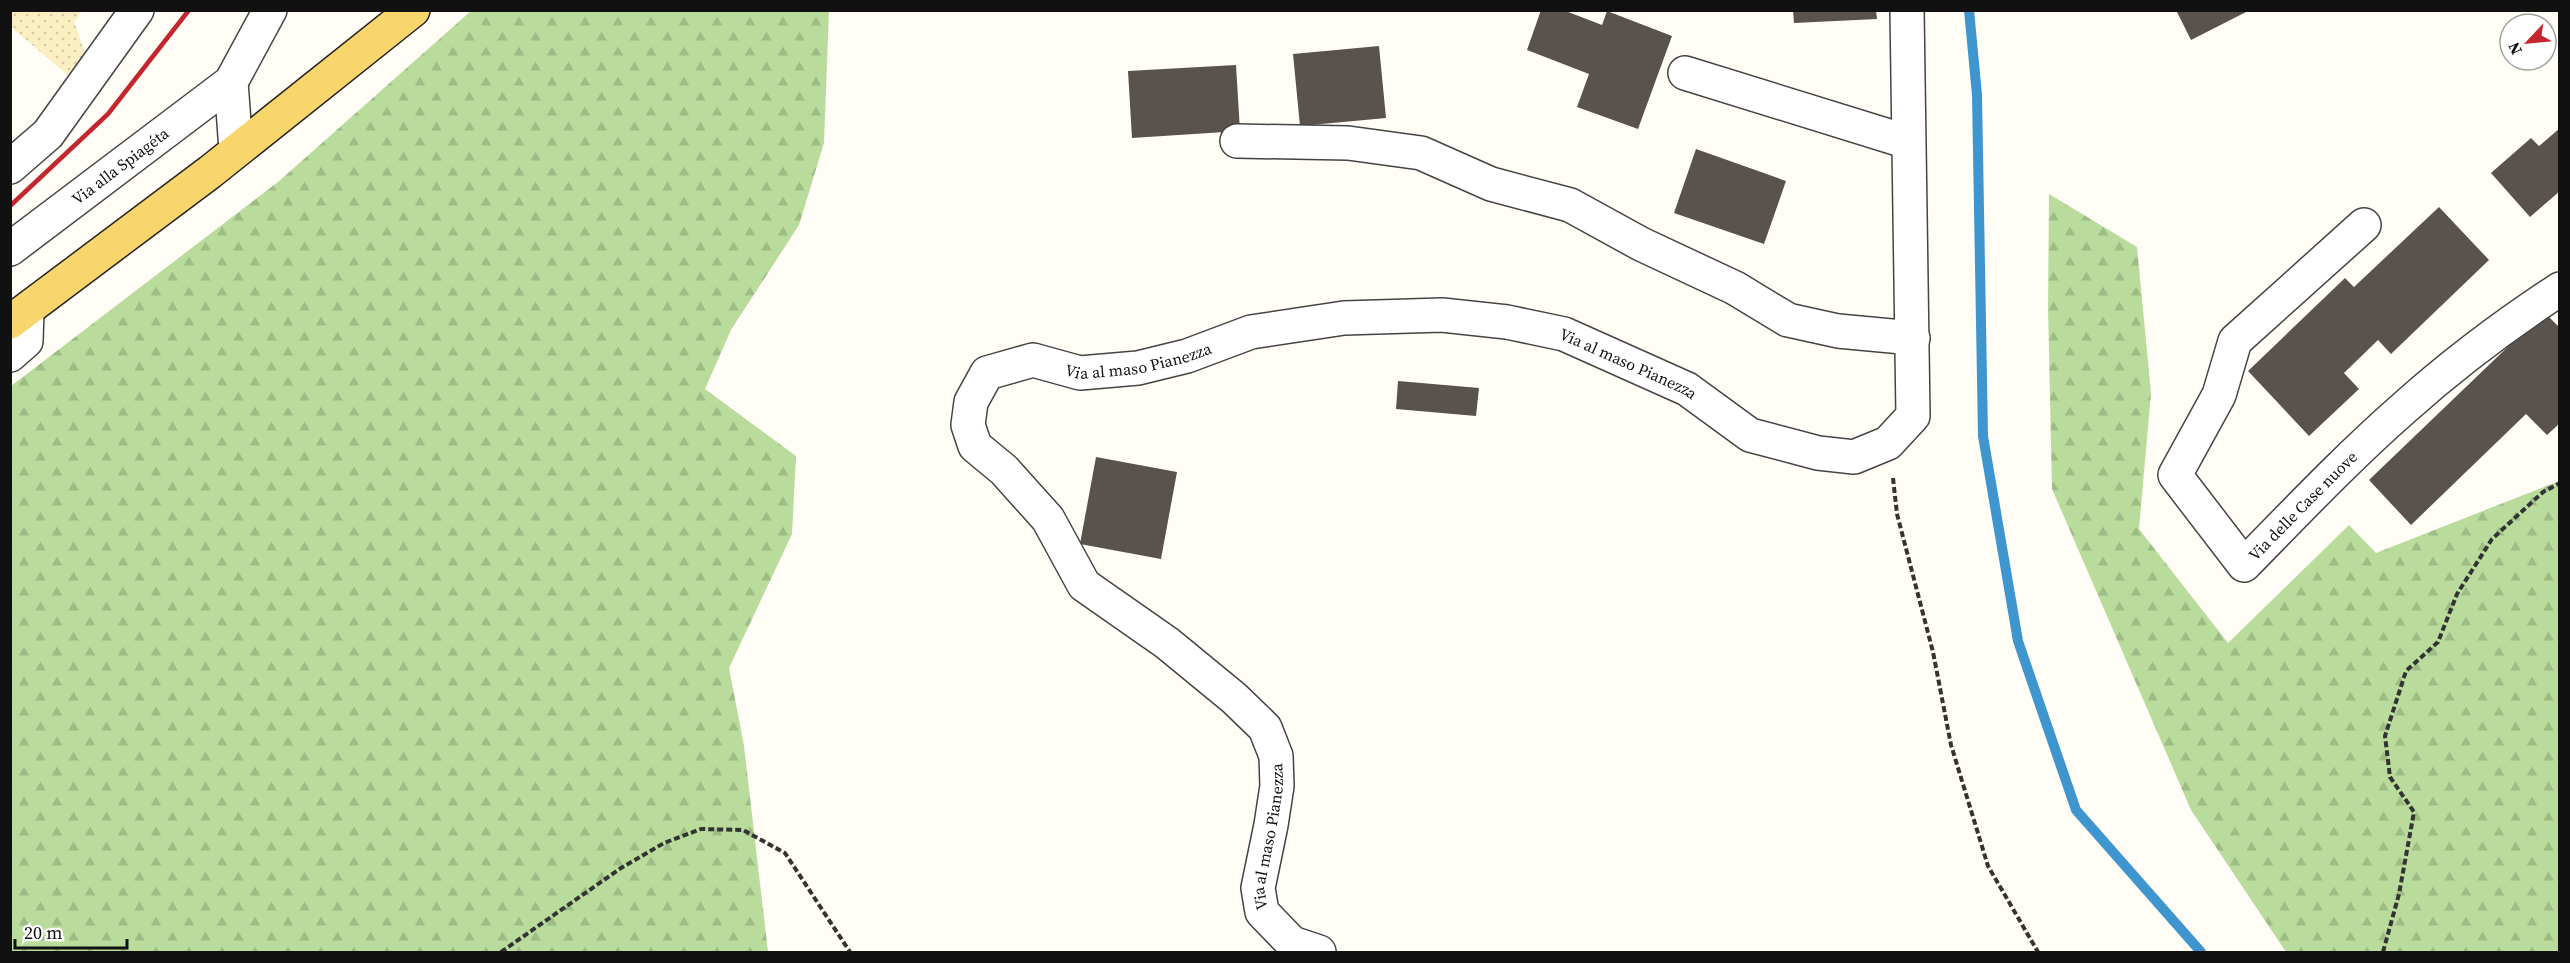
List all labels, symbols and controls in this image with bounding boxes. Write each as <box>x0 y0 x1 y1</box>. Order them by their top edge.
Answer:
north arrow <box>2498 12 2558 72</box>
text: N <box>2502 38 2527 59</box>
street label: Via alla Spiagéta <box>67 121 174 210</box>
street label: Via al maso Pianezza <box>1556 322 1703 404</box>
street label: Via al maso Pianezza <box>1063 337 1215 384</box>
street label: Via delle Case nuove <box>2243 446 2362 565</box>
street label: Via al maso Pianezza <box>1247 762 1288 912</box>
scale bar <box>15 912 128 950</box>
text: 20 m <box>24 920 62 945</box>

